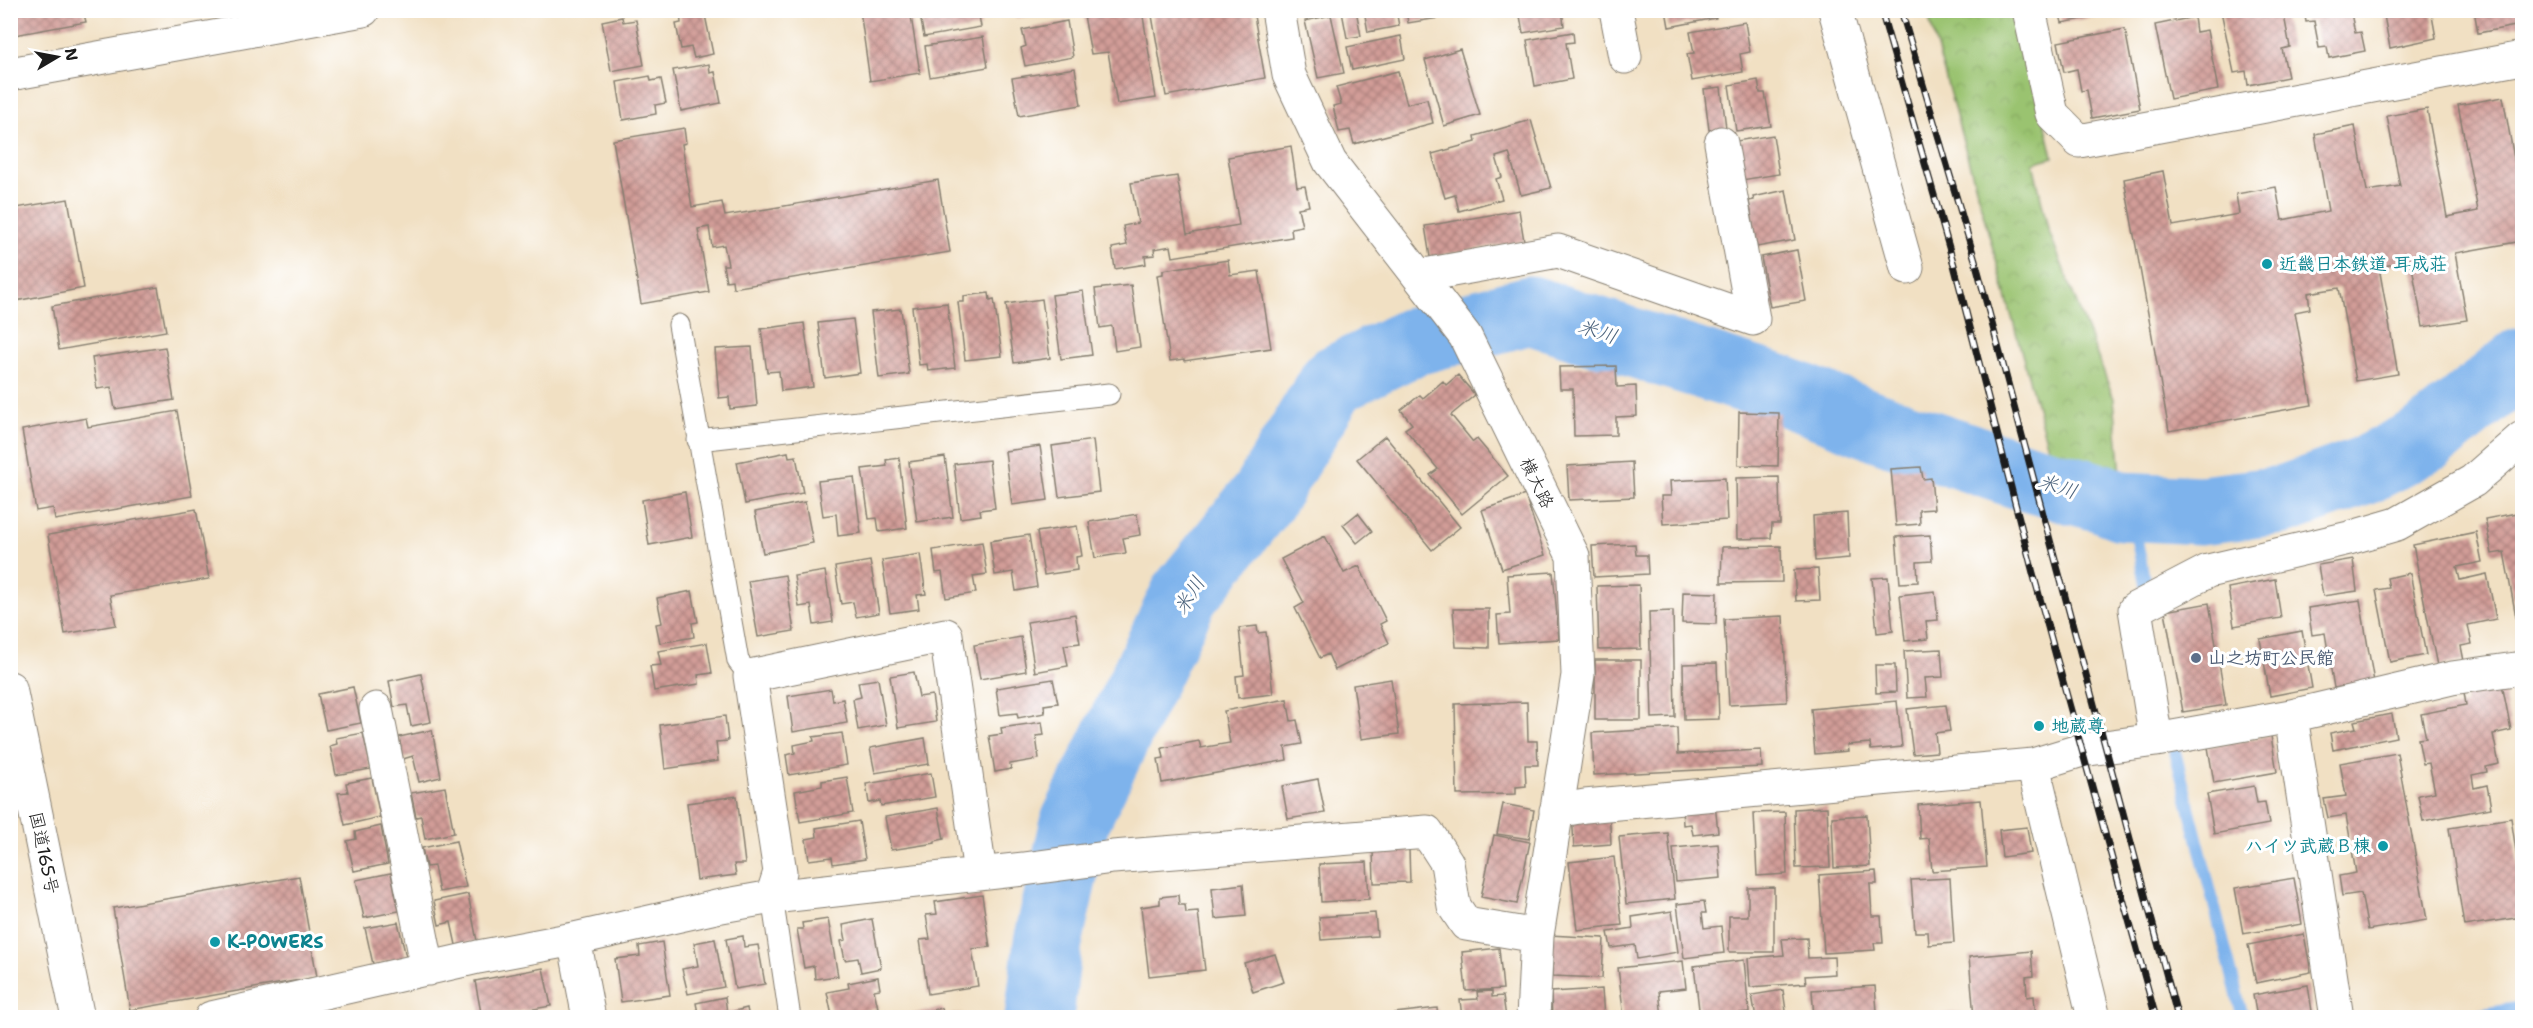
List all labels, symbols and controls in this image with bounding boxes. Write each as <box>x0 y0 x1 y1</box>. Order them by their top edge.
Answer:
north arrow <box>27 27 87 87</box>
text: N <box>60 46 83 63</box>
place label: 近畿日本鉄道 耳成荘 <box>2279 252 2447 276</box>
marker: 近畿日本鉄道 耳成荘 <box>2260 257 2274 271</box>
water label: 米川 <box>1575 312 1621 350</box>
street label: 横大路 <box>1514 453 1560 513</box>
water label: 米川 <box>2035 467 2081 505</box>
water label: 米川 <box>1167 571 1211 619</box>
place label: 山之坊町公民館 <box>2208 646 2334 670</box>
marker: 山之坊町公民館 <box>2189 651 2203 665</box>
place label: 地蔵尊 <box>2051 714 2105 738</box>
marker: 地蔵尊 <box>2032 719 2046 733</box>
street label: 国道165号 <box>24 810 64 896</box>
place label: ハイツ武蔵Ｂ棟 <box>2245 834 2371 858</box>
marker: ハイツ武蔵Ｂ棟 <box>2376 839 2390 853</box>
place label: K-POWERS <box>227 930 324 954</box>
marker: K-POWERS <box>208 935 222 949</box>

